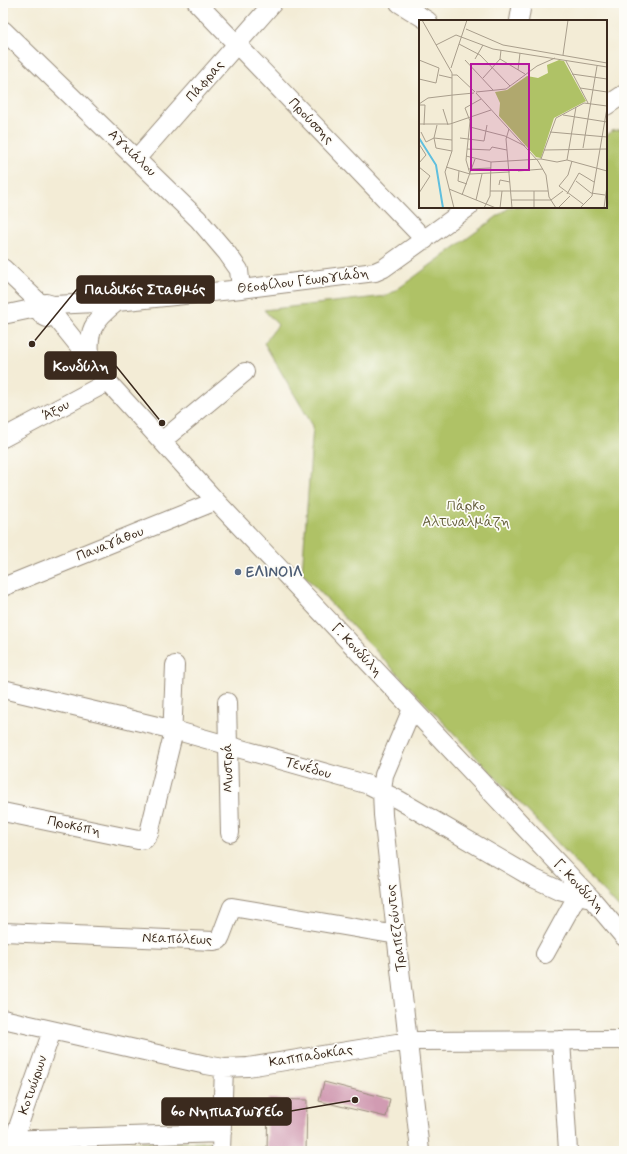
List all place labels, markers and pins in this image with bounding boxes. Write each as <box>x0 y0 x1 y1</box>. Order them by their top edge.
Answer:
callout: Παιδικός Σταθμός <box>77 276 214 303</box>
callout: Κονδύλη <box>45 352 116 379</box>
place label: ΕΛΙΝΟΙΛ <box>246 563 303 581</box>
marker: ΕΛΙΝΟΙΛ <box>233 567 243 577</box>
callout: 6ο Νηπιαγωγείο <box>162 1098 291 1125</box>

